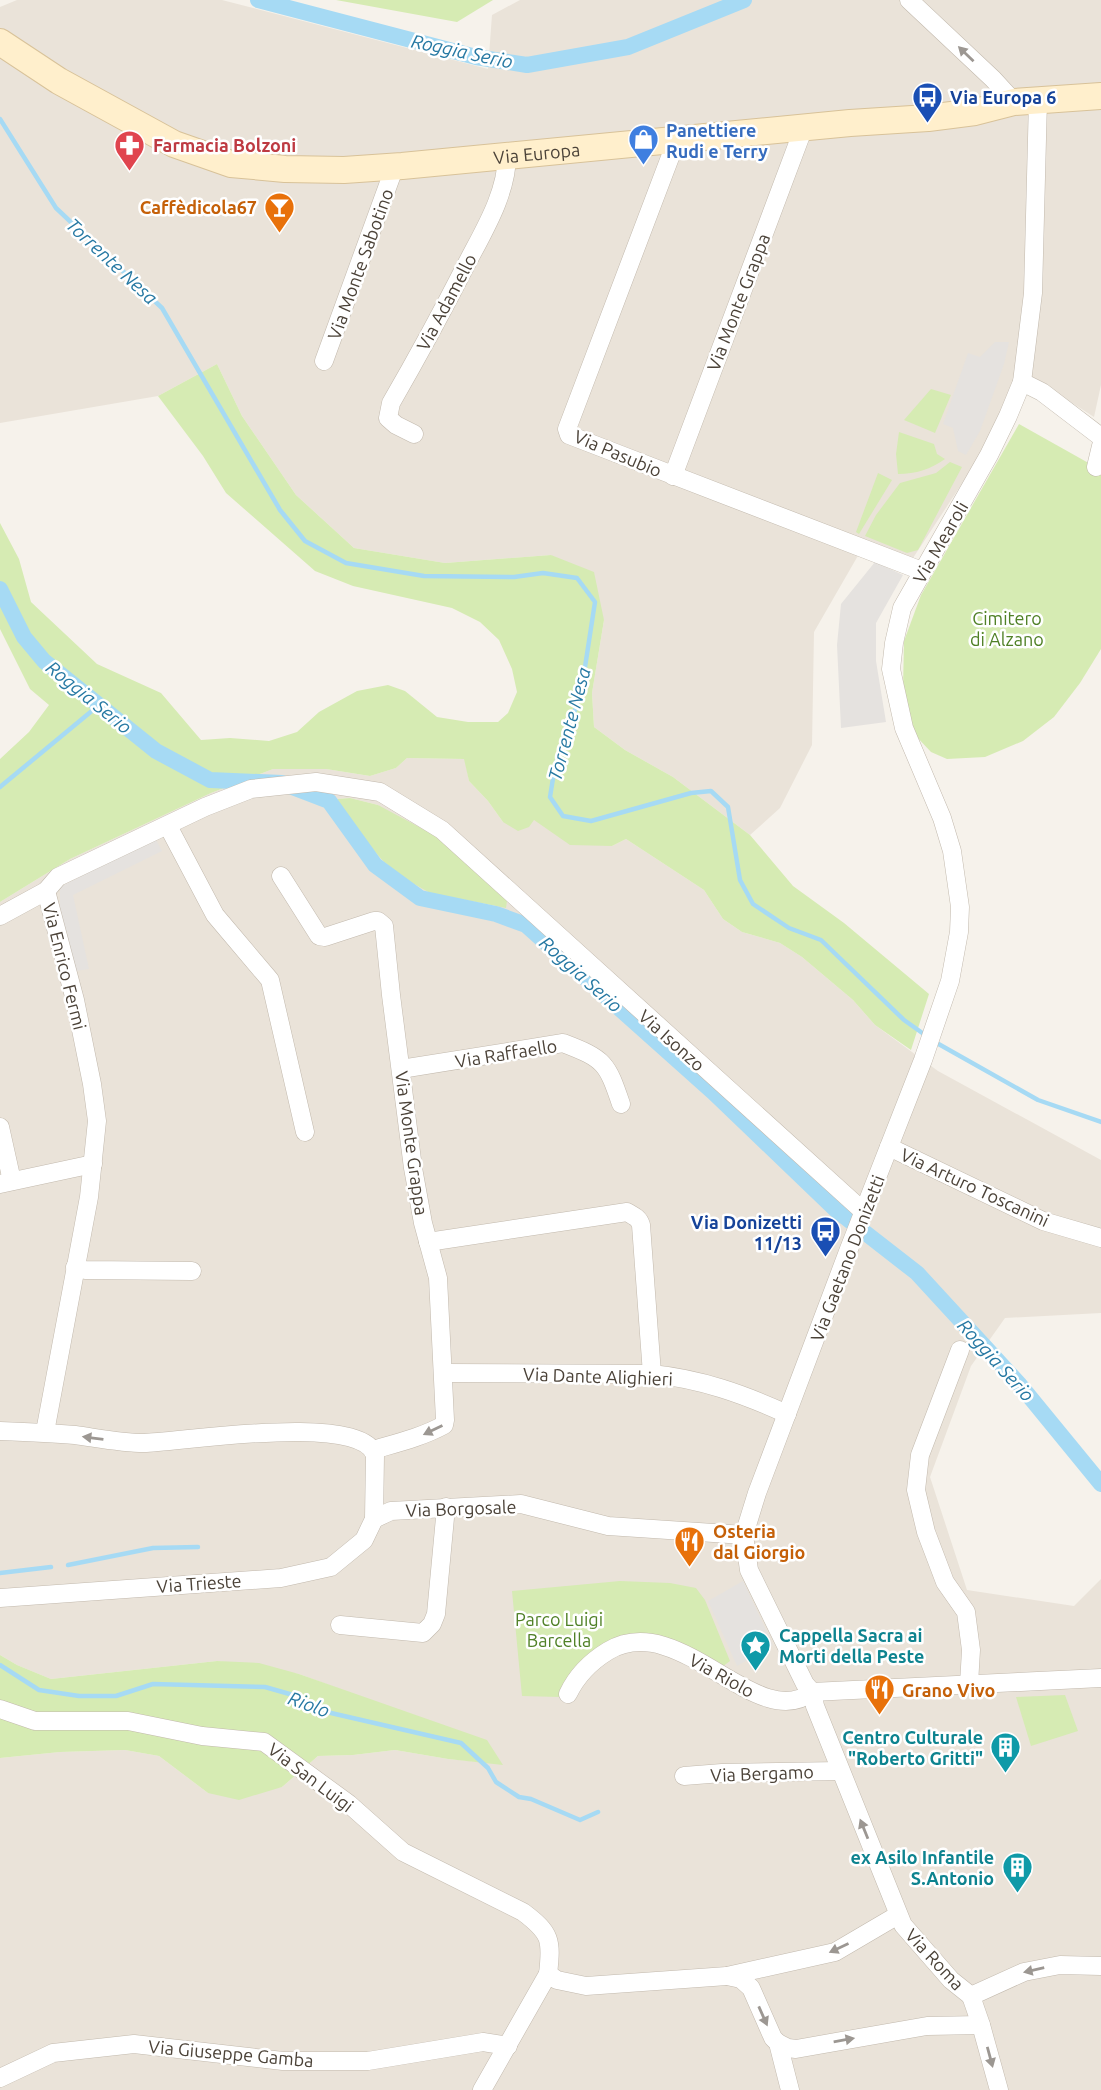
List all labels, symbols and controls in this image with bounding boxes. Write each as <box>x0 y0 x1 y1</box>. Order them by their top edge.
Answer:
water label: Roggia Serio <box>409 30 515 72</box>
one-way arrow <box>958 46 975 62</box>
bus stop icon: Via Europa 6 <box>910 80 944 124</box>
place label: Via Europa 6 <box>950 87 1057 107</box>
place label: Panettiere Rudi e Terry <box>666 120 768 161</box>
shop icon: Panettiere Rudi e Terry <box>626 123 660 167</box>
pharmacy icon: Farmacia Bolzoni <box>113 128 147 172</box>
place label: Farmacia Bolzoni <box>153 135 296 155</box>
street label: Via Europa <box>492 139 581 167</box>
street label: Via Monte Sabotino <box>323 186 397 342</box>
bar icon: Caffèdicola67 <box>263 190 297 234</box>
place label: Caffèdicola67 <box>140 197 257 217</box>
water label: Torrente Nesa <box>62 213 162 309</box>
street label: Via Monte Grappa <box>703 230 773 374</box>
street label: Via Adamello <box>412 250 480 354</box>
street label: Via Pasubio <box>571 426 665 480</box>
street label: Via Mearoli <box>909 498 971 586</box>
park label: Cimitero di Alzano <box>970 608 1044 649</box>
water label: Roggia Serio <box>42 656 136 738</box>
water label: Torrente Nesa <box>543 665 595 783</box>
street label: Via Enrico Fermi <box>40 900 90 1032</box>
water label: Roggia Serio <box>535 931 627 1017</box>
street label: Via Isonzo <box>635 1005 709 1075</box>
street label: Via Raffaello <box>454 1035 558 1071</box>
street label: Via Monte Grappa <box>392 1070 432 1216</box>
street label: Via Arturo Toscanini <box>898 1144 1052 1230</box>
street label: Via Gaetano Donizetti <box>806 1172 888 1344</box>
place label: Via Donizetti 11/13 <box>691 1212 802 1253</box>
bus stop icon: Via Donizetti 11/13 <box>808 1215 842 1259</box>
water label: Roggia Serio <box>953 1314 1039 1406</box>
street label: Via Dante Alighieri <box>523 1363 673 1389</box>
one-way arrow <box>423 1424 443 1435</box>
one-way arrow <box>82 1432 104 1443</box>
street label: Via Borgosale <box>405 1496 517 1520</box>
place label: Osteria dal Giorgio <box>713 1521 805 1562</box>
restaurant icon: Osteria dal Giorgio <box>673 1524 707 1568</box>
street label: Via Trieste <box>156 1570 242 1596</box>
park label: Parco Luigi Barcella <box>515 1609 603 1650</box>
place label: Cappella Sacra ai Morti della Peste <box>779 1625 924 1666</box>
place icon: Cappella Sacra ai Morti della Peste <box>739 1628 773 1672</box>
street label: Via Riolo <box>686 1649 758 1701</box>
restaurant icon: Grano Vivo <box>862 1673 896 1717</box>
place label: Grano Vivo <box>902 1680 995 1700</box>
water label: Riolo <box>285 1686 333 1722</box>
place label: Centro Culturale "Roberto Gritti" <box>842 1727 983 1768</box>
building icon: Centro Culturale "Roberto Gritti" <box>989 1730 1023 1774</box>
street label: Via San Luigi <box>264 1738 358 1816</box>
street label: Via Bergamo <box>710 1761 814 1785</box>
one-way arrow <box>858 1819 869 1840</box>
place label: ex Asilo Infantile S.Antonio <box>851 1847 994 1888</box>
building icon: ex Asilo Infantile S.Antonio <box>1000 1850 1034 1894</box>
street label: Via Roma <box>902 1924 968 1994</box>
one-way arrow <box>829 1942 849 1954</box>
one-way arrow <box>1023 1965 1045 1976</box>
one-way arrow <box>757 2006 769 2026</box>
one-way arrow <box>833 2034 855 2045</box>
street label: Via Giuseppe Gamba <box>148 2036 314 2070</box>
one-way arrow <box>985 2046 996 2068</box>

